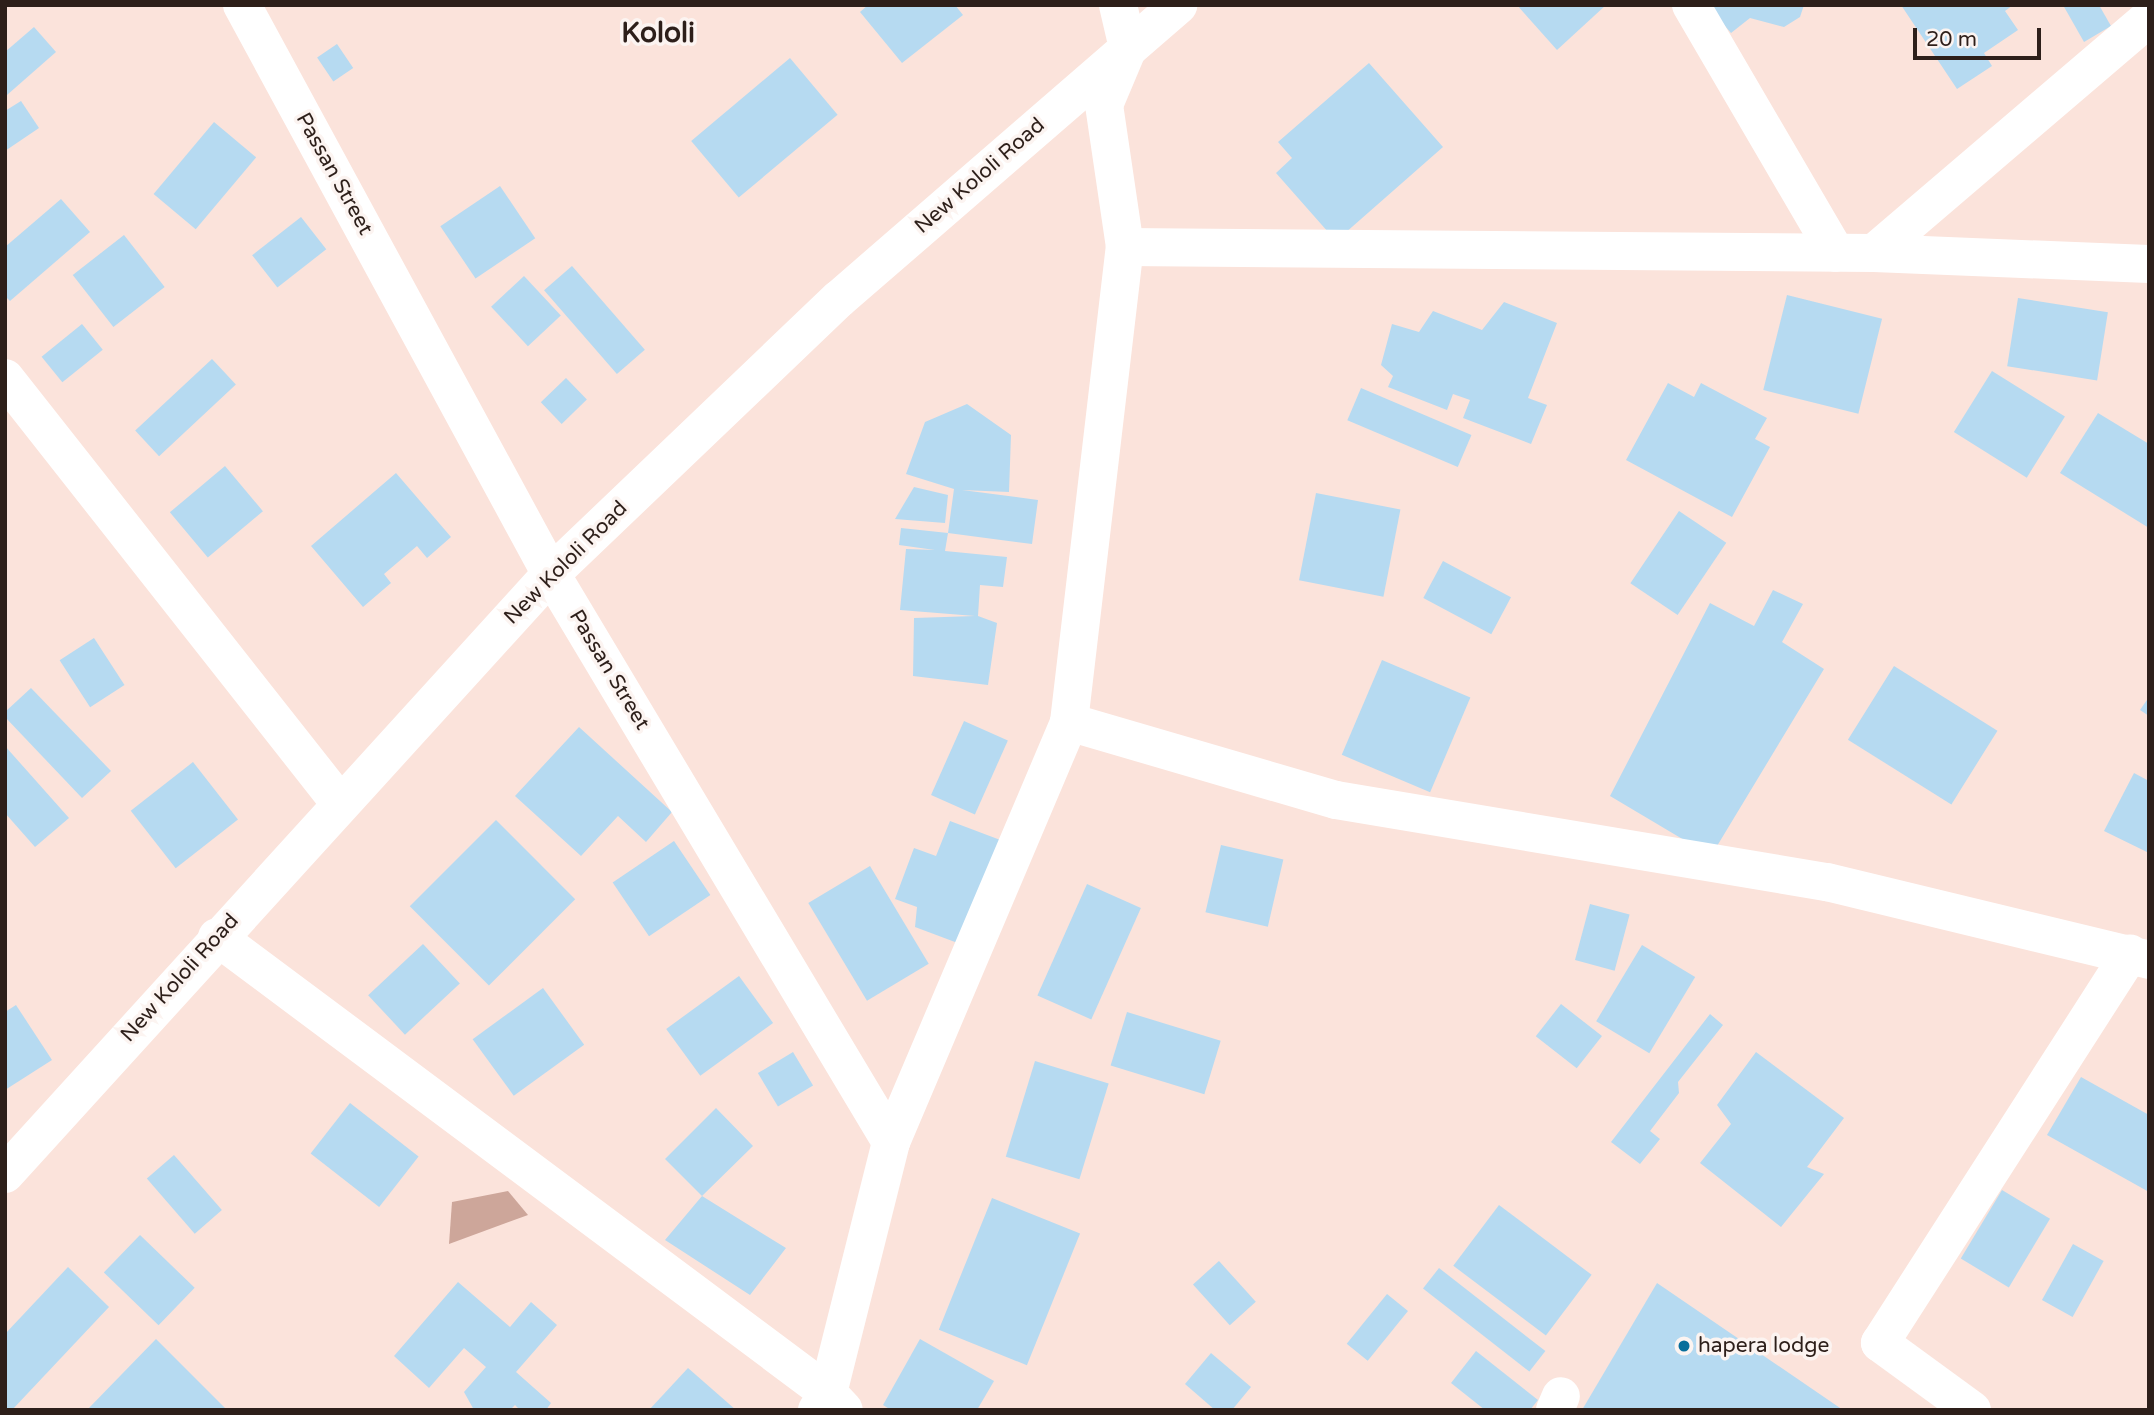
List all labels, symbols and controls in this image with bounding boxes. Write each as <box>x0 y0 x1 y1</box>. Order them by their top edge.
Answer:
scale bar <box>1916 14 2044 58</box>
district label: Kololi <box>621 16 695 50</box>
text: 20 m <box>1926 27 1977 52</box>
street label: Passan Street <box>290 109 378 239</box>
street label: New Kololi Road <box>910 113 1050 239</box>
street label: New Kololi Road <box>499 496 633 630</box>
street label: Passan Street <box>563 605 655 735</box>
street label: New Kololi Road <box>116 909 244 1047</box>
place label: hapera lodge <box>1698 1333 1829 1359</box>
marker: hapera lodge <box>1676 1338 1692 1354</box>

